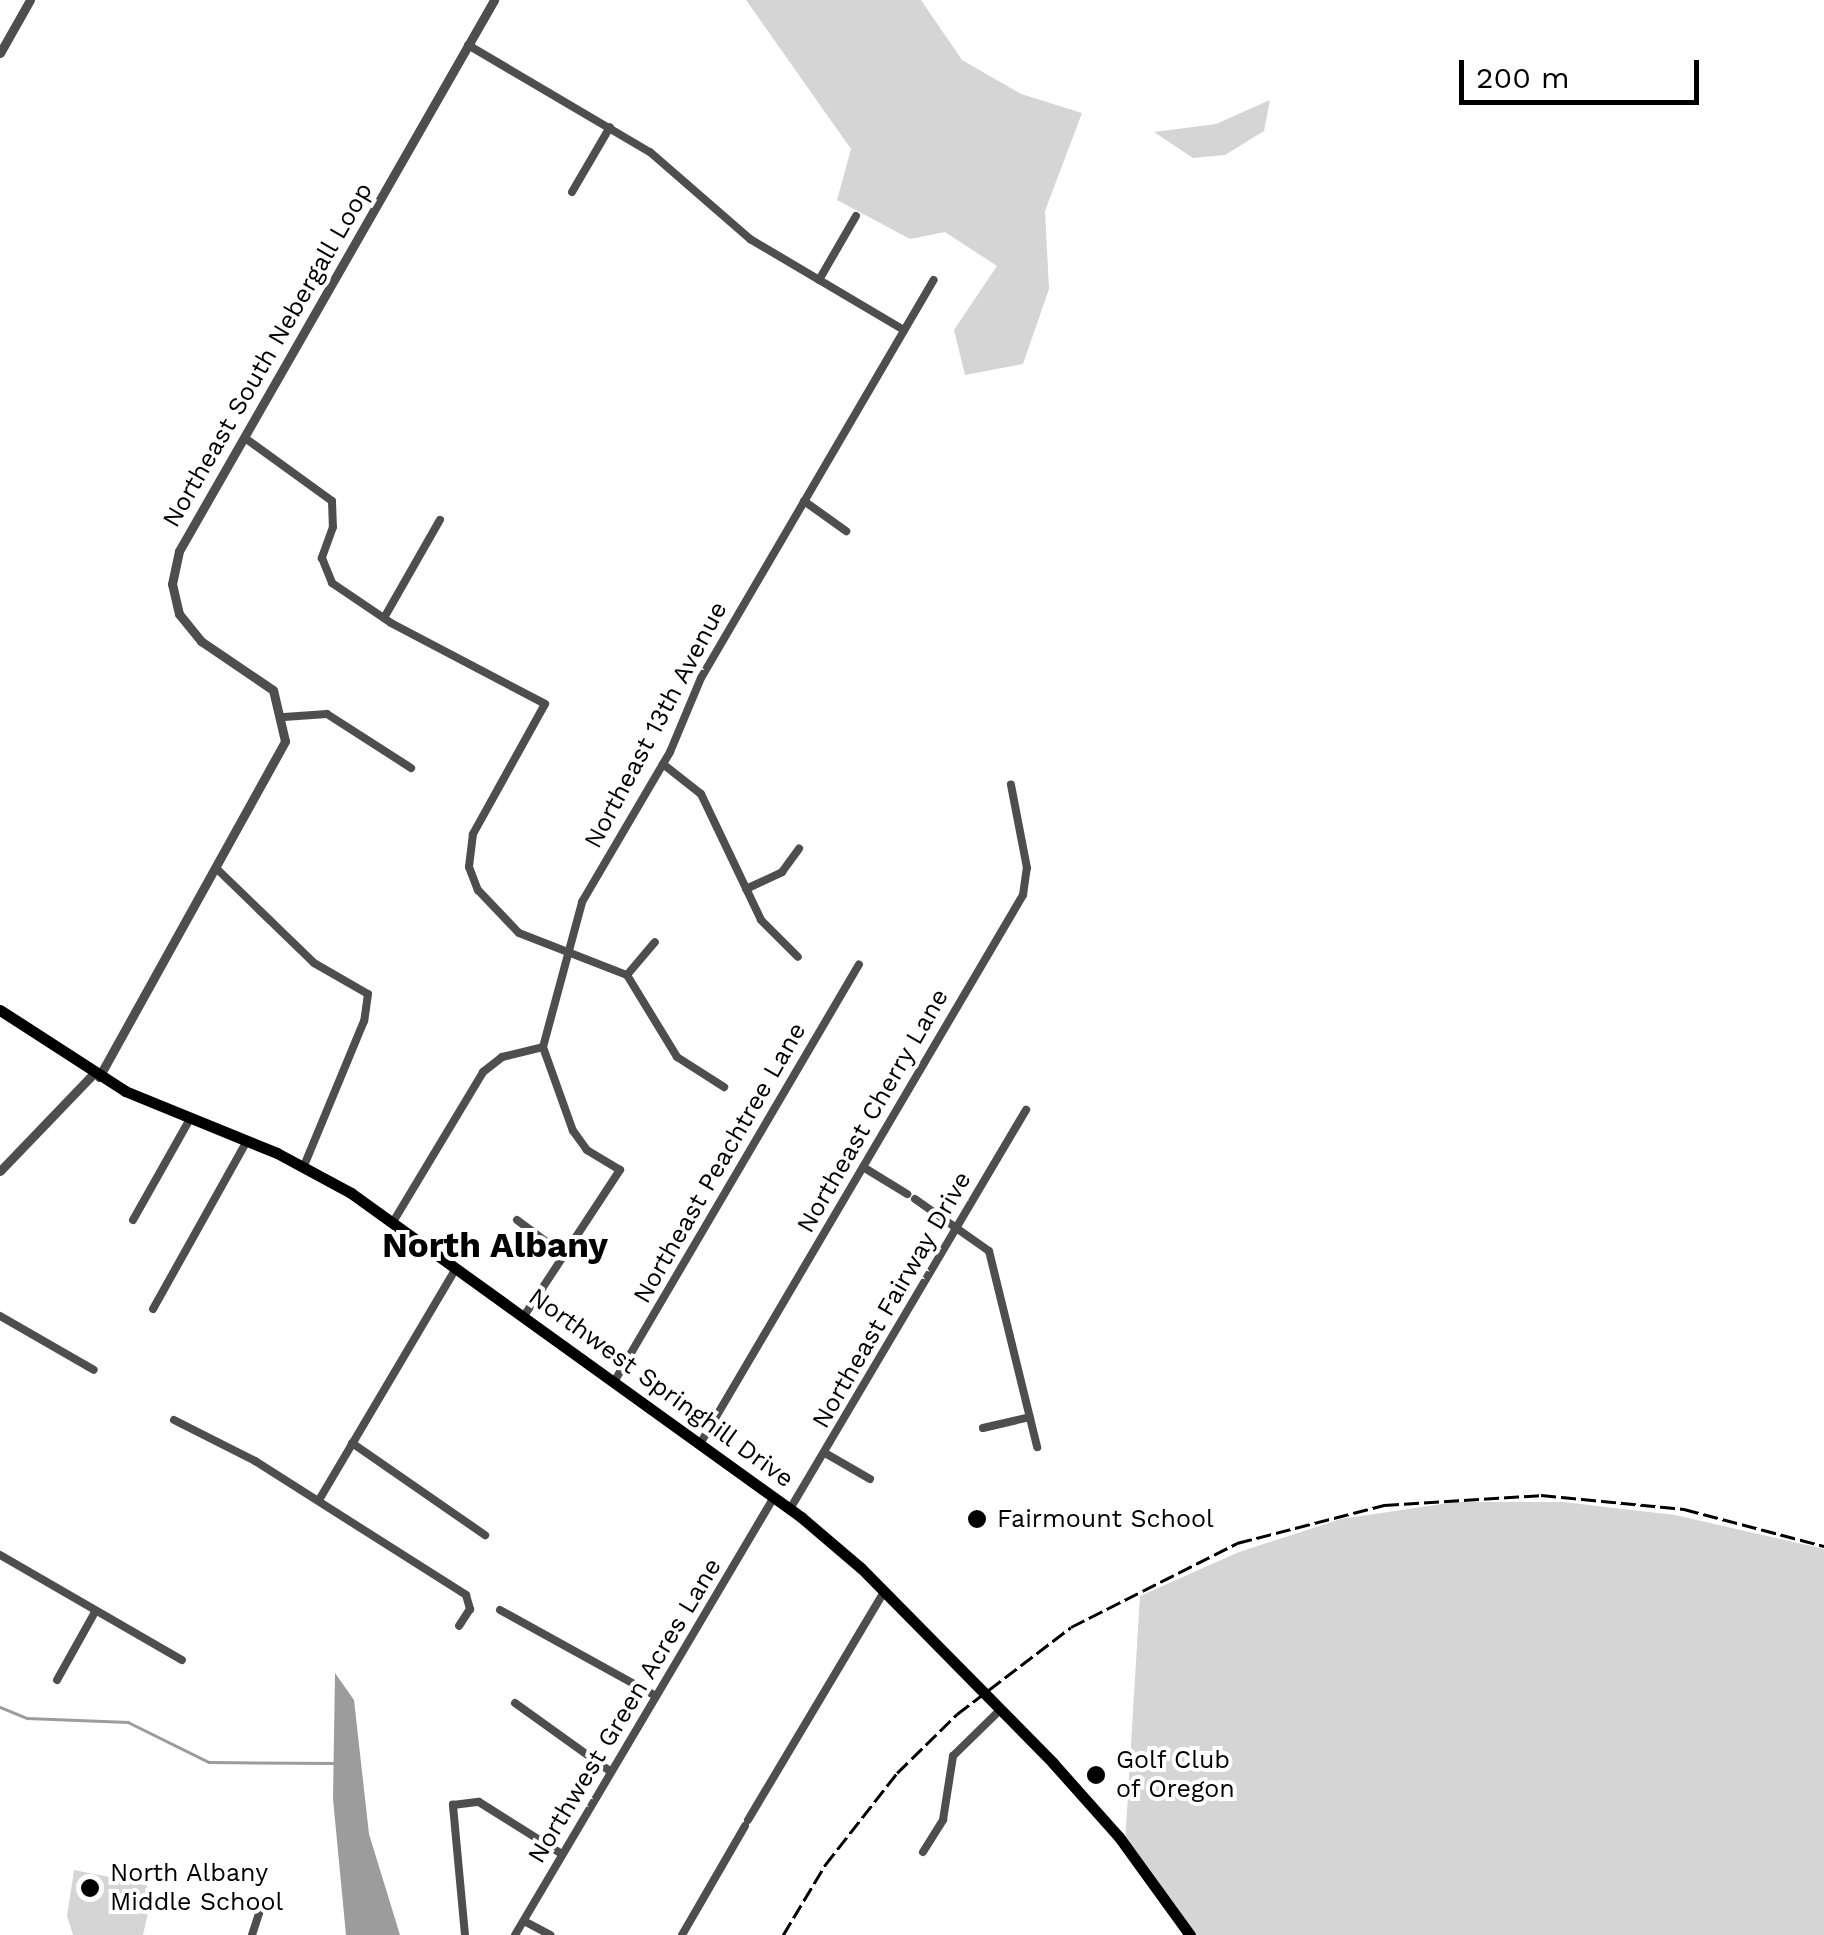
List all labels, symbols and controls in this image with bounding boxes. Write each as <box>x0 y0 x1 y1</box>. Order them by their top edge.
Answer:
scale bar <box>1464 40 1704 102</box>
text: 200 m <box>1476 60 1570 95</box>
street label: Northeast South Nebergall Loop <box>157 177 379 533</box>
street label: Northeast 13th Avenue <box>578 596 734 854</box>
street label: Northeast Cherry Lane <box>791 983 955 1239</box>
street label: Northeast Peachtree Lane <box>627 1017 813 1309</box>
street label: Northeast Fairway Drive <box>806 1166 978 1434</box>
district label: North Albany <box>382 1224 608 1266</box>
street label: Northwest Springhill Drive <box>522 1282 800 1494</box>
place label: Fairmount School <box>997 1504 1214 1534</box>
marker: Fairmount School <box>966 1508 988 1530</box>
street label: Northwest Green Acres Lane <box>522 1553 728 1869</box>
place label: Golf Club of Oregon <box>1116 1746 1236 1805</box>
marker: Golf Club of Oregon <box>1085 1764 1107 1786</box>
place label: North Albany Middle School <box>110 1859 283 1918</box>
marker: North Albany Middle School <box>79 1877 101 1899</box>

